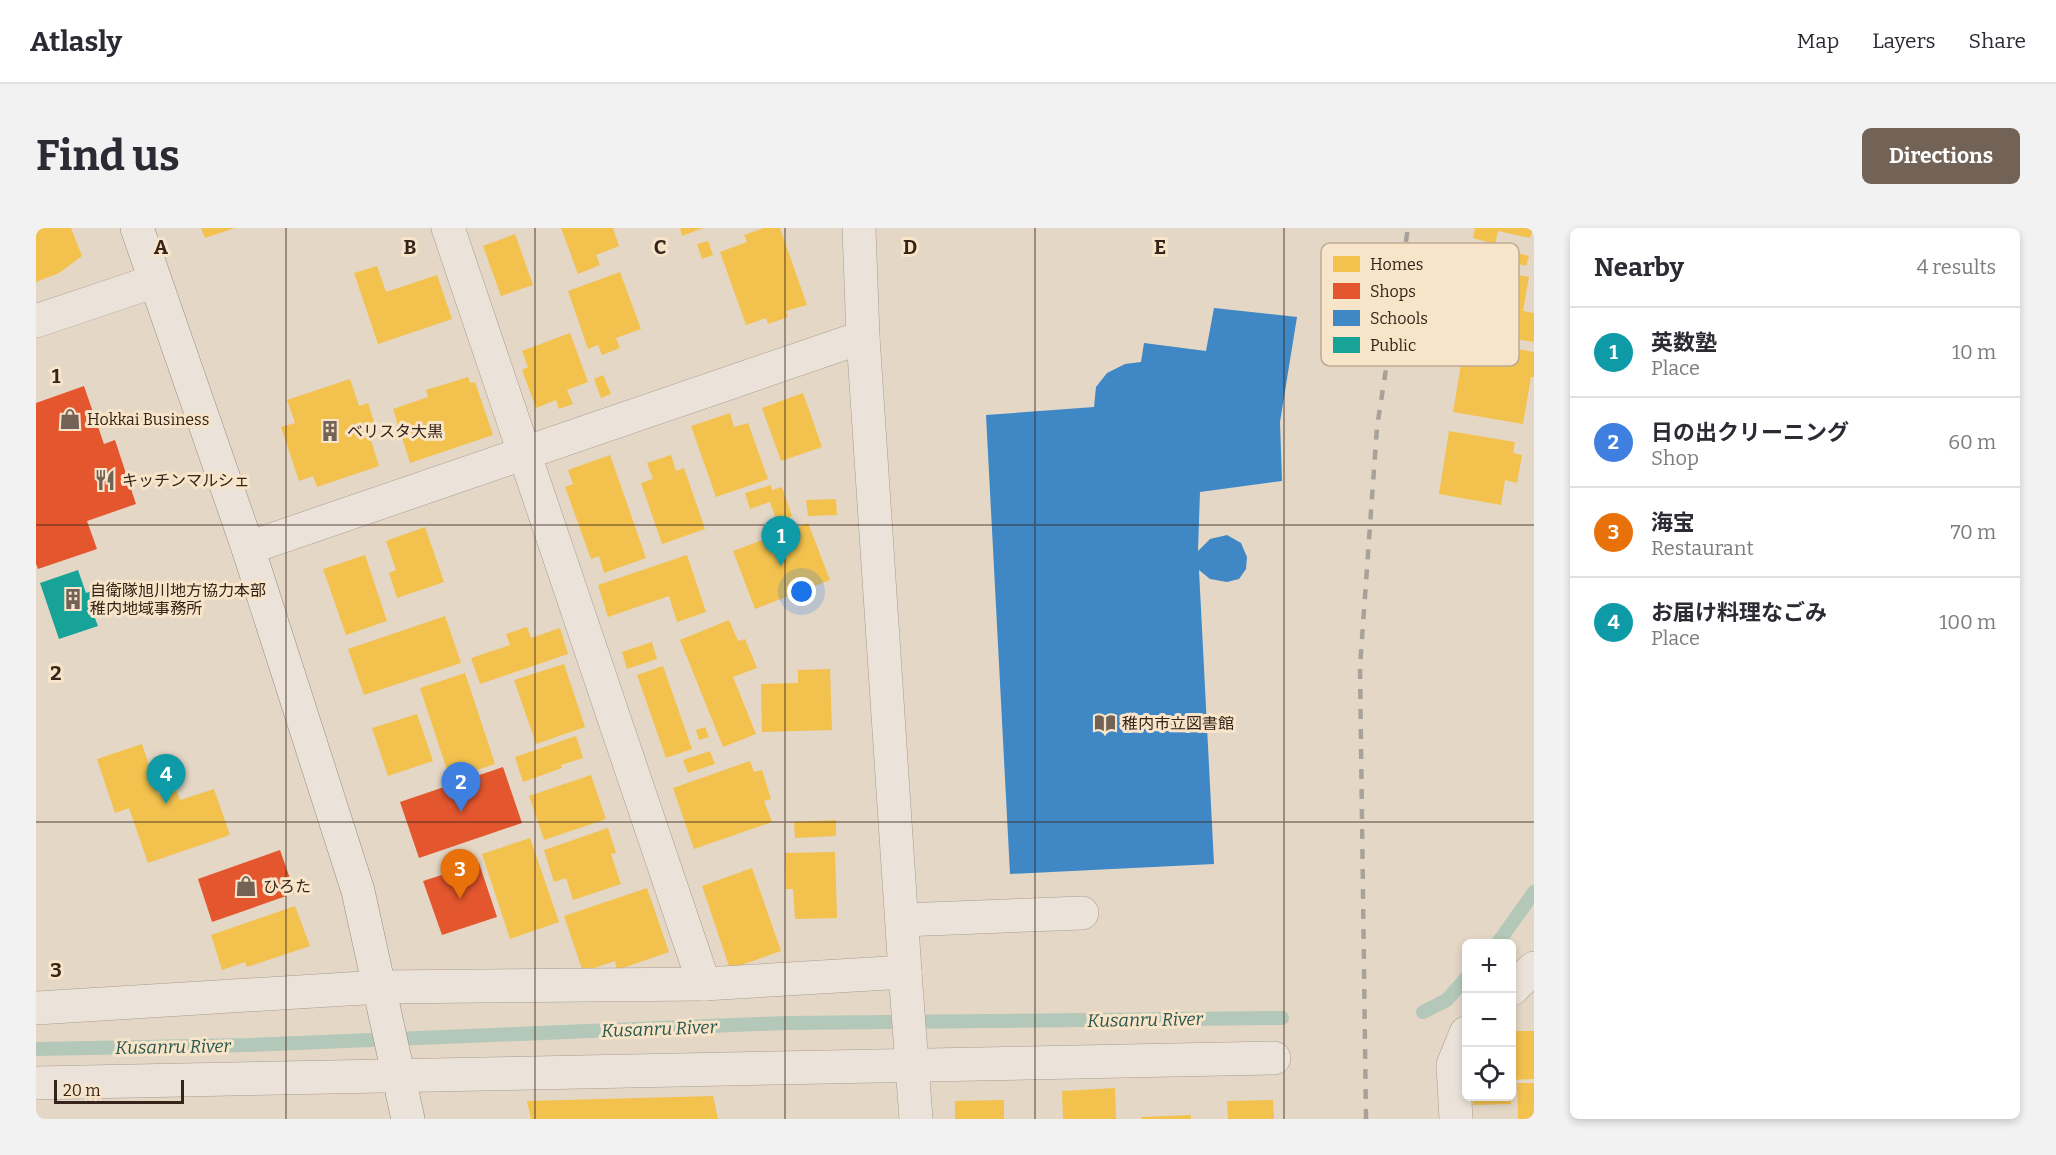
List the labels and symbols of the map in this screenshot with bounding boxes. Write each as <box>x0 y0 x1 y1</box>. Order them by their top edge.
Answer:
text: A <box>154 235 169 259</box>
text: B <box>404 235 417 259</box>
text: C <box>654 235 666 259</box>
text: D <box>903 235 917 259</box>
text: E <box>1154 235 1166 259</box>
legend <box>1321 243 1519 366</box>
text: Homes <box>1370 255 1423 274</box>
text: Shops <box>1370 282 1416 301</box>
text: Schools <box>1370 309 1428 328</box>
text: Public <box>1370 336 1416 355</box>
text: 1 <box>52 364 61 388</box>
shop icon: Hokkai Business <box>58 407 82 431</box>
place label: Hokkai Business <box>87 410 209 429</box>
building icon: ベリスタ大黒 <box>318 419 342 443</box>
place label: ベリスタ大黒 <box>347 422 443 441</box>
restaurant icon: キッチンマルシェ <box>93 468 117 492</box>
place label: キッチンマルシェ <box>122 471 250 490</box>
pin: 1 <box>762 516 800 566</box>
your location <box>787 577 816 606</box>
place label: 自衛隊旭川地方協力本部 稚内地域事務所 <box>90 581 266 618</box>
building icon: 自衛隊旭川地方協力本部 稚内地域事務所 <box>61 587 85 611</box>
text: 2 <box>50 661 62 685</box>
library icon: 稚内市立図書館 <box>1093 711 1117 735</box>
place label: 稚内市立図書館 <box>1122 714 1234 733</box>
pin: 4 <box>146 754 186 804</box>
pin: 2 <box>442 762 480 812</box>
pin: 3 <box>440 850 480 899</box>
shop icon: ひろた <box>234 874 258 898</box>
place label: ひろた <box>263 877 311 896</box>
text: 3 <box>50 958 62 982</box>
water label: Kusanru River <box>1087 1008 1204 1032</box>
water label: Kusanru River <box>601 1016 718 1042</box>
water label: Kusanru River <box>115 1035 232 1059</box>
scale bar <box>54 1077 184 1104</box>

